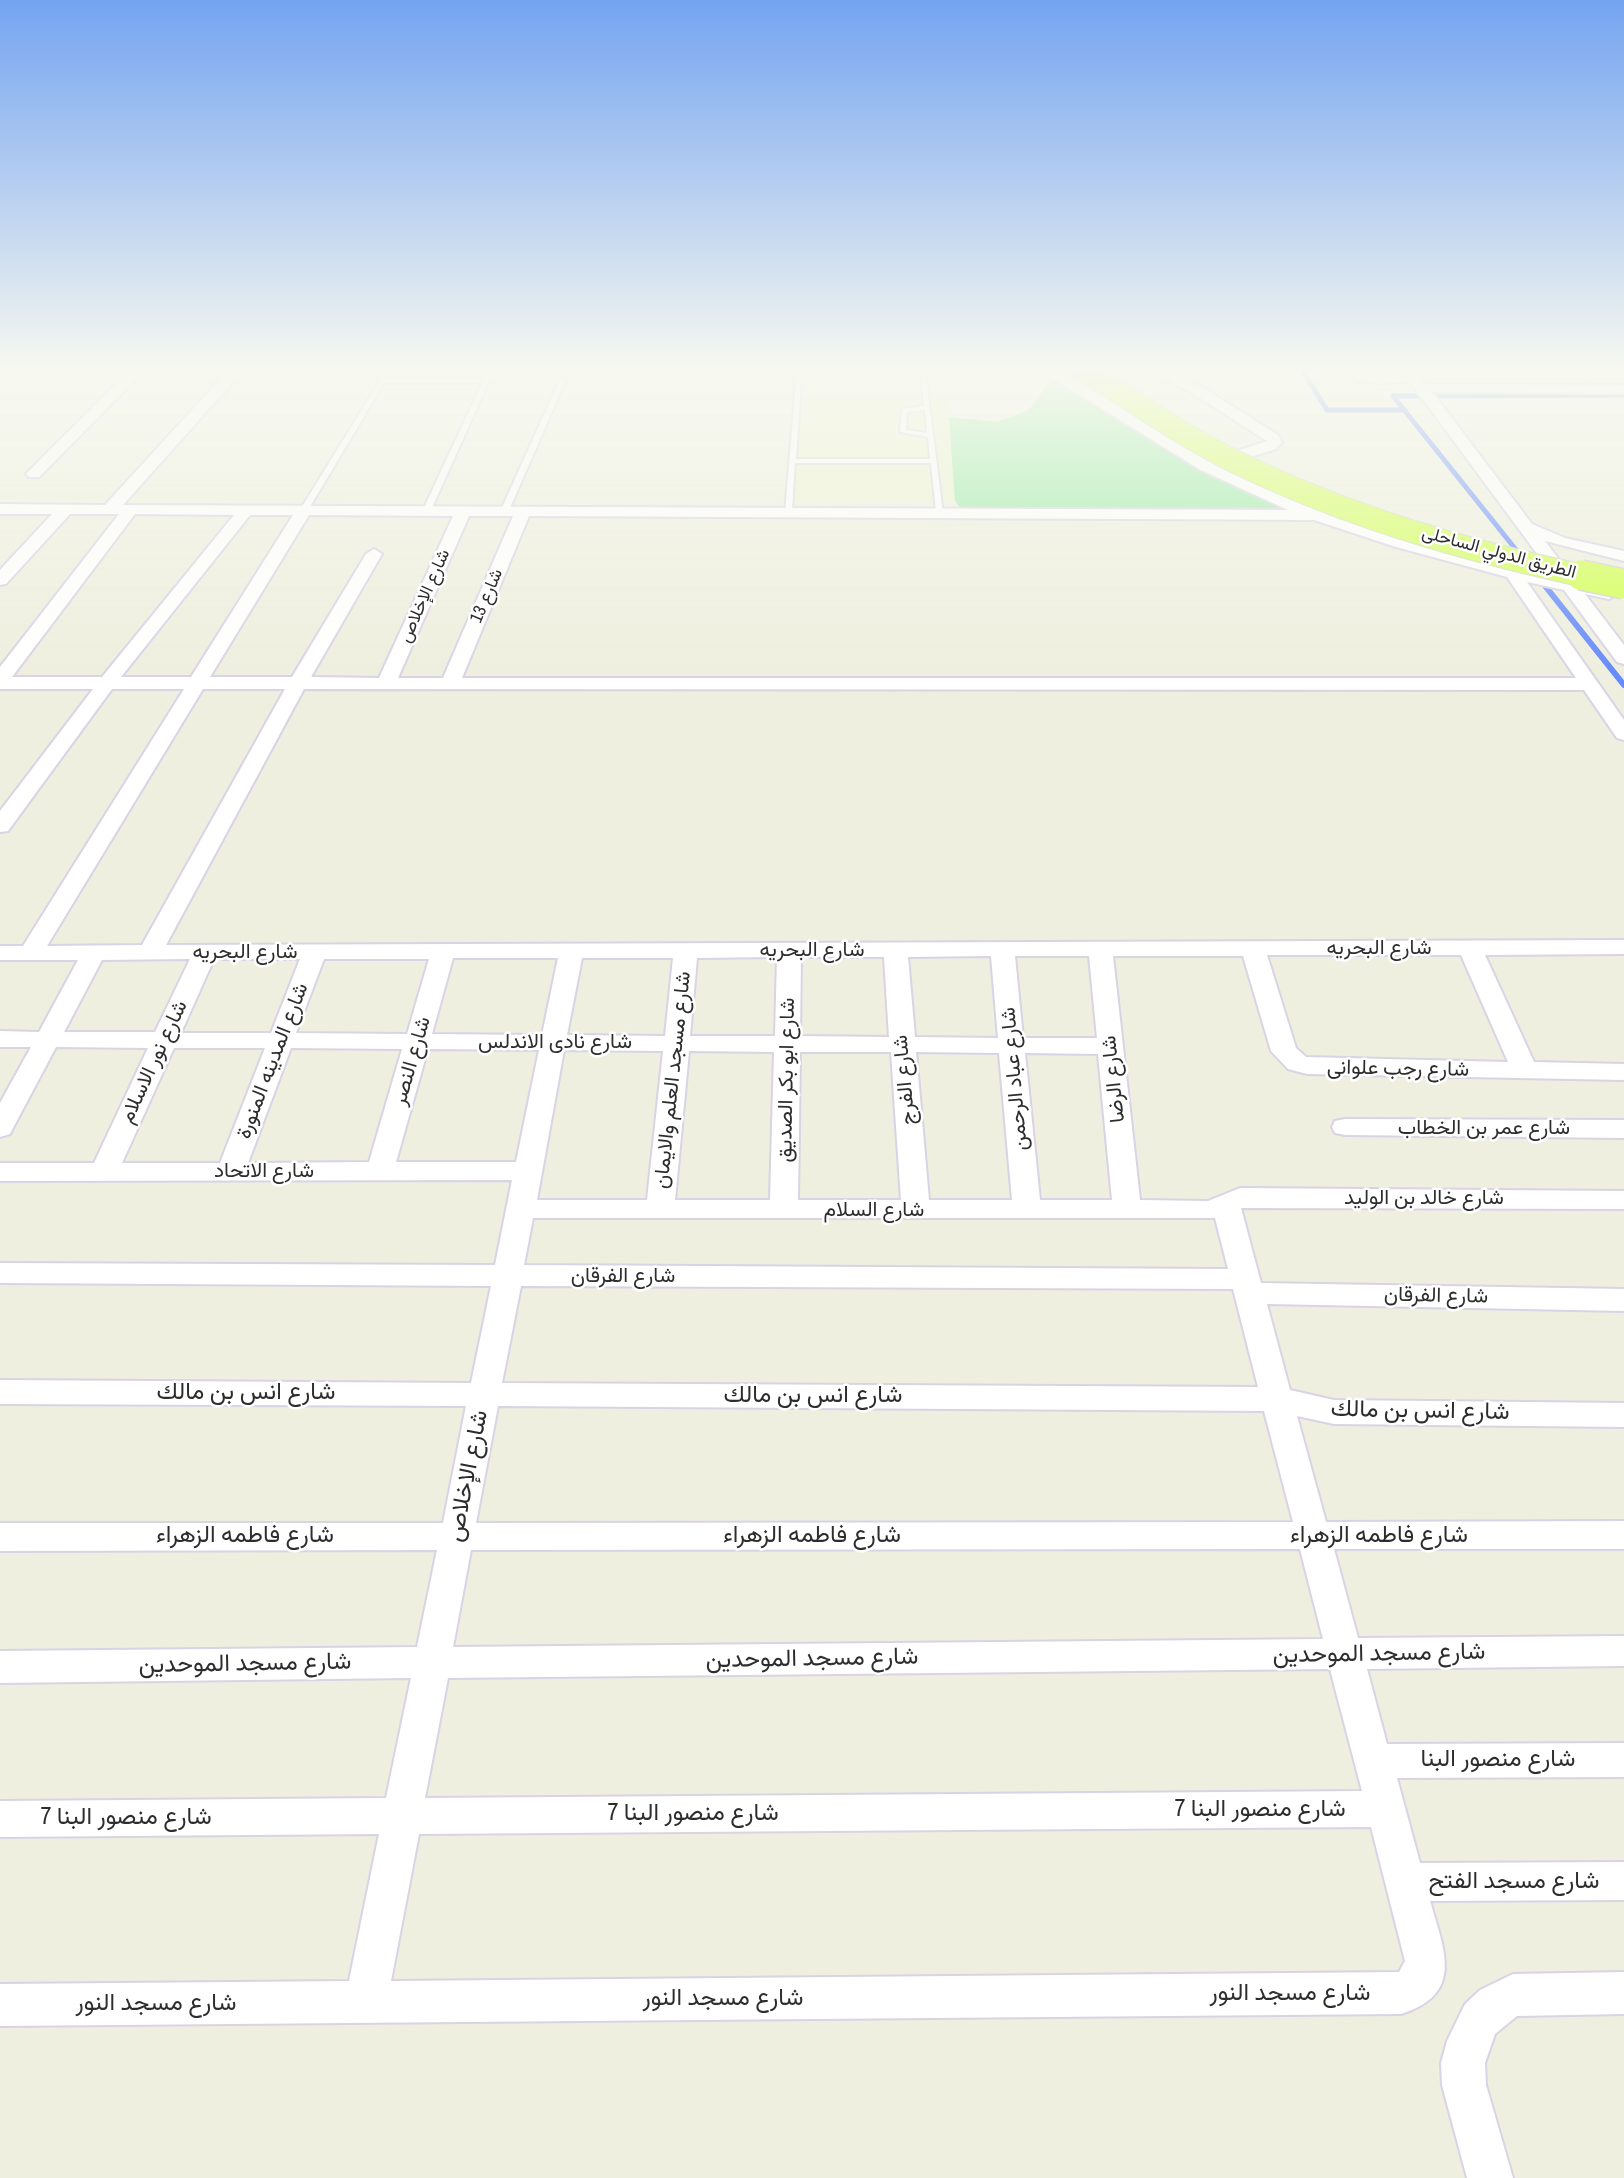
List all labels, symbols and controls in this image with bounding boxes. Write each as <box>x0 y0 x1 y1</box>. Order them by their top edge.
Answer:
street label: الطريق الدولي الساحلى <box>1420 522 1578 584</box>
street label: شارع الإخلاص <box>395 546 455 646</box>
street label: شارع 13 <box>466 566 508 626</box>
street label: شارع البحريه <box>1326 935 1432 961</box>
street label: شارع البحريه <box>759 937 865 963</box>
street label: شارع البحريه <box>192 939 298 965</box>
street label: شارع مسجد العلم والايمان <box>649 970 697 1190</box>
street label: شارع المدينه المنورة <box>232 979 314 1143</box>
street label: شارع نور الاسلام <box>115 996 193 1128</box>
street label: شارع ابو بكر الصديق <box>773 997 801 1163</box>
street label: شارع عباد الرحمن <box>996 1006 1034 1152</box>
street label: شارع النصر <box>387 1014 437 1108</box>
street label: شارع نادى الاندلس <box>478 1029 632 1055</box>
street label: شارع الفرج <box>889 1034 921 1126</box>
street label: شارع الرضا <box>1097 1034 1131 1124</box>
street label: شارع رجب علوانى <box>1327 1055 1469 1083</box>
street label: شارع عمر بن الخطاب <box>1398 1115 1570 1141</box>
street label: شارع الاتحاد <box>214 1158 314 1184</box>
street label: شارع خالد بن الوليد <box>1344 1185 1504 1211</box>
street label: شارع السلام <box>824 1197 924 1223</box>
street label: شارع الفرقان <box>571 1263 675 1289</box>
street label: شارع الفرقان <box>1384 1282 1488 1310</box>
street label: شارع انس بن مالك <box>157 1379 335 1407</box>
street label: شارع انس بن مالك <box>724 1382 902 1410</box>
street label: شارع انس بن مالك <box>1330 1395 1510 1427</box>
street label: شارع الإخلاص <box>441 1408 495 1544</box>
street label: شارع فاطمه الزهراء <box>156 1522 334 1550</box>
street label: شارع فاطمه الزهراء <box>723 1522 901 1550</box>
street label: شارع فاطمه الزهراء <box>1290 1522 1468 1550</box>
street label: شارع مسجد الموحدين <box>1272 1638 1486 1670</box>
street label: شارع مسجد الموحدين <box>705 1643 919 1675</box>
street label: شارع مسجد الموحدين <box>138 1648 352 1680</box>
street label: شارع منصور البنا <box>1421 1746 1575 1774</box>
street label: شارع منصور البنا 7 <box>1174 1796 1346 1824</box>
street label: شارع منصور البنا 7 <box>607 1800 779 1828</box>
street label: شارع منصور البنا 7 <box>40 1804 212 1832</box>
street label: شارع مسجد الفتح <box>1429 1868 1599 1896</box>
street label: شارع مسجد النور <box>1210 1980 1370 2008</box>
street label: شارع مسجد النور <box>643 1985 803 2013</box>
street label: شارع مسجد النور <box>76 1990 236 2018</box>

